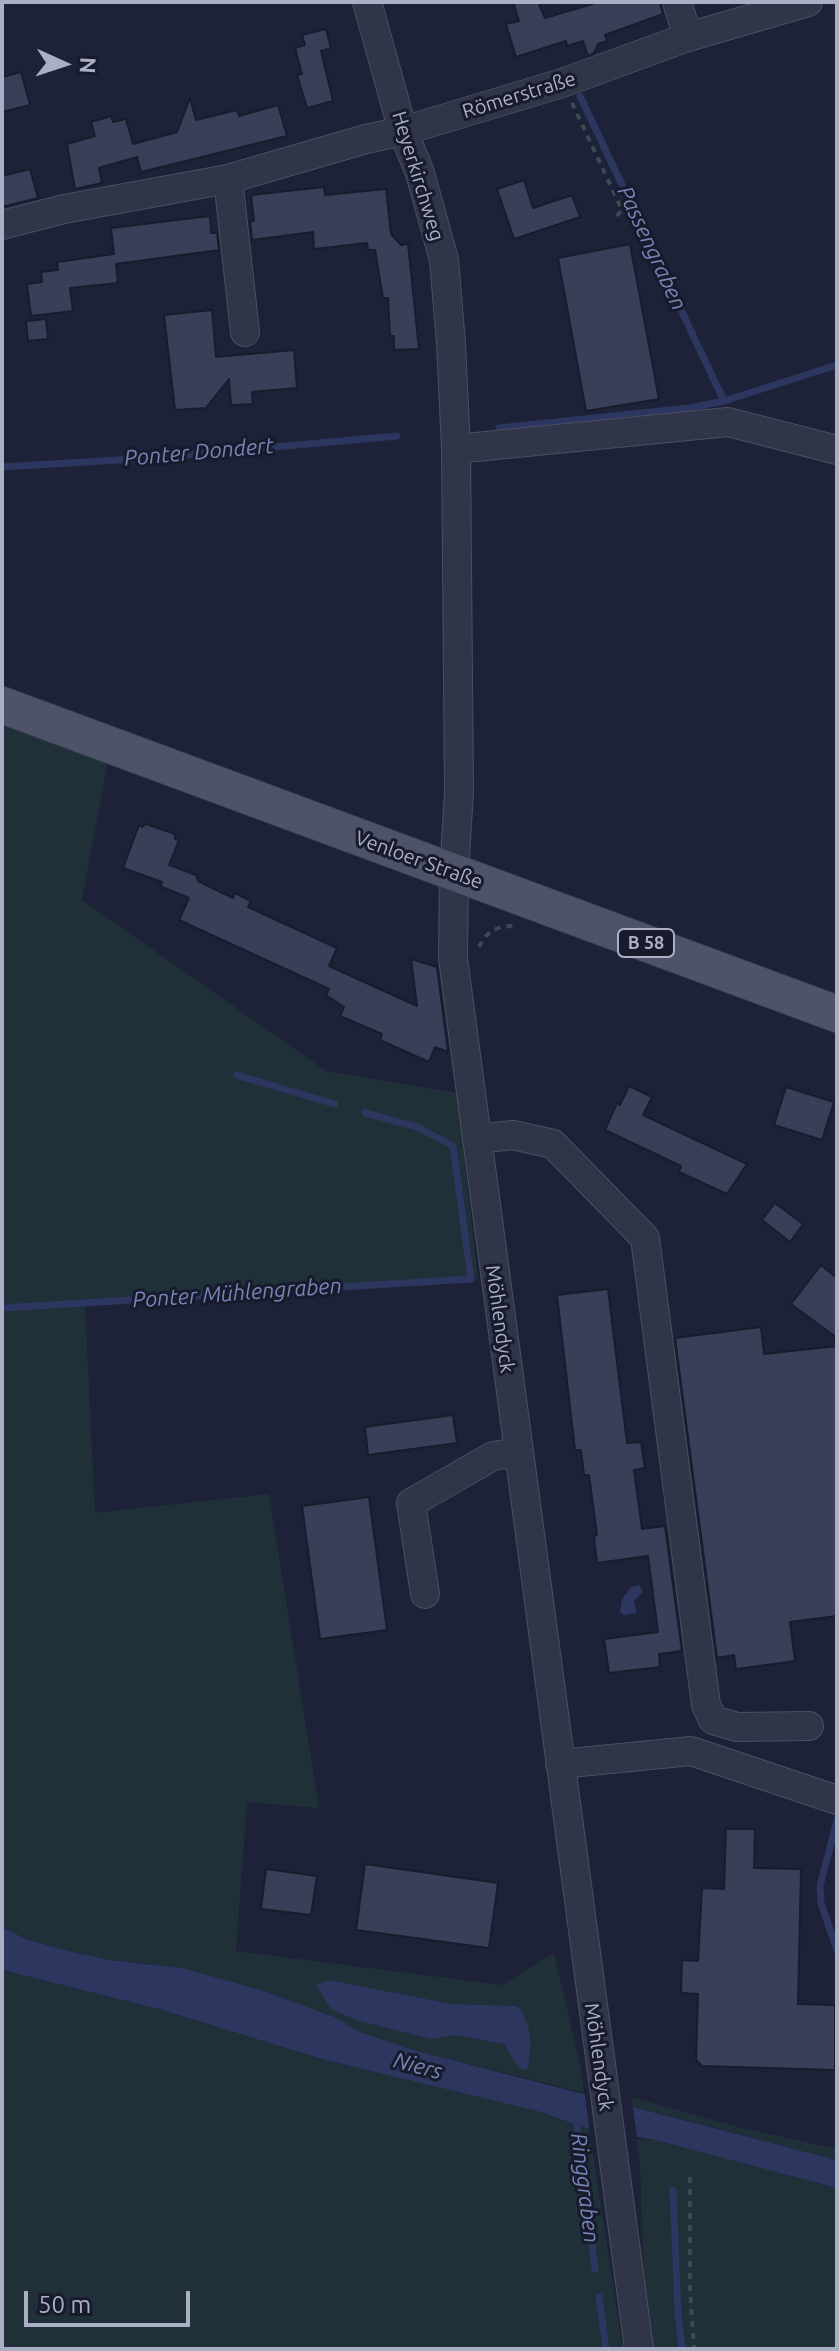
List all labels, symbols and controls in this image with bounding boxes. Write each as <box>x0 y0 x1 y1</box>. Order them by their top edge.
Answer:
north arrow <box>24 24 104 104</box>
text: N <box>76 56 101 74</box>
street label: Römerstraße <box>459 66 579 124</box>
street label: Heyerkirchweg <box>387 108 449 244</box>
water label: Passengraben <box>612 182 692 314</box>
water label: Ponter Dondert <box>123 432 275 472</box>
street label: Venloer Straße <box>352 826 486 894</box>
road number: B 58 <box>618 929 674 957</box>
street label: Möhlendyck <box>481 1263 519 1375</box>
water label: Ponter Mühlengraben <box>131 1273 343 1313</box>
street label: Möhlendyck <box>580 2001 618 2113</box>
water label: Niers <box>391 2047 445 2085</box>
water label: Ringgraben <box>565 2132 605 2244</box>
scale bar <box>28 2275 194 2325</box>
text: 50 m <box>38 2291 91 2318</box>

